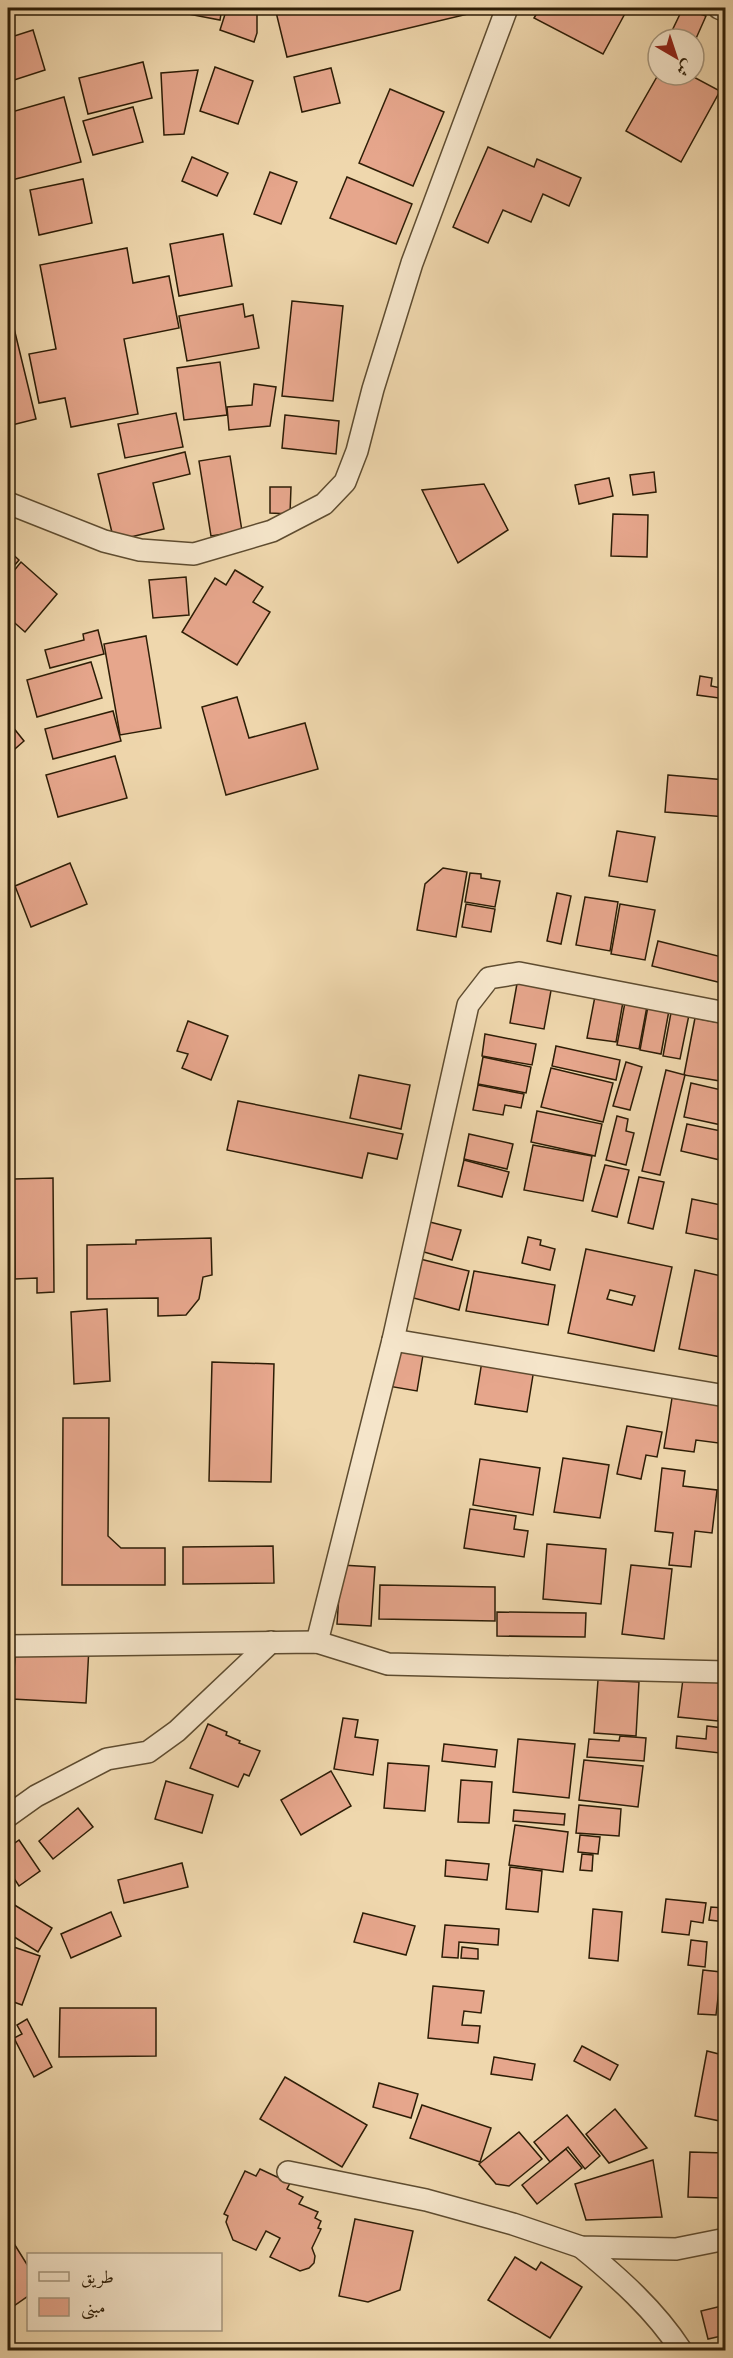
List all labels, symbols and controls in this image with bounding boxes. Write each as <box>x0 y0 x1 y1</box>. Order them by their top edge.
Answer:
north arrow <box>646 27 706 87</box>
text: ش <box>672 54 697 80</box>
legend <box>27 2253 222 2331</box>
text: طريق <box>81 2267 114 2290</box>
text: مبنى <box>81 2297 106 2320</box>

